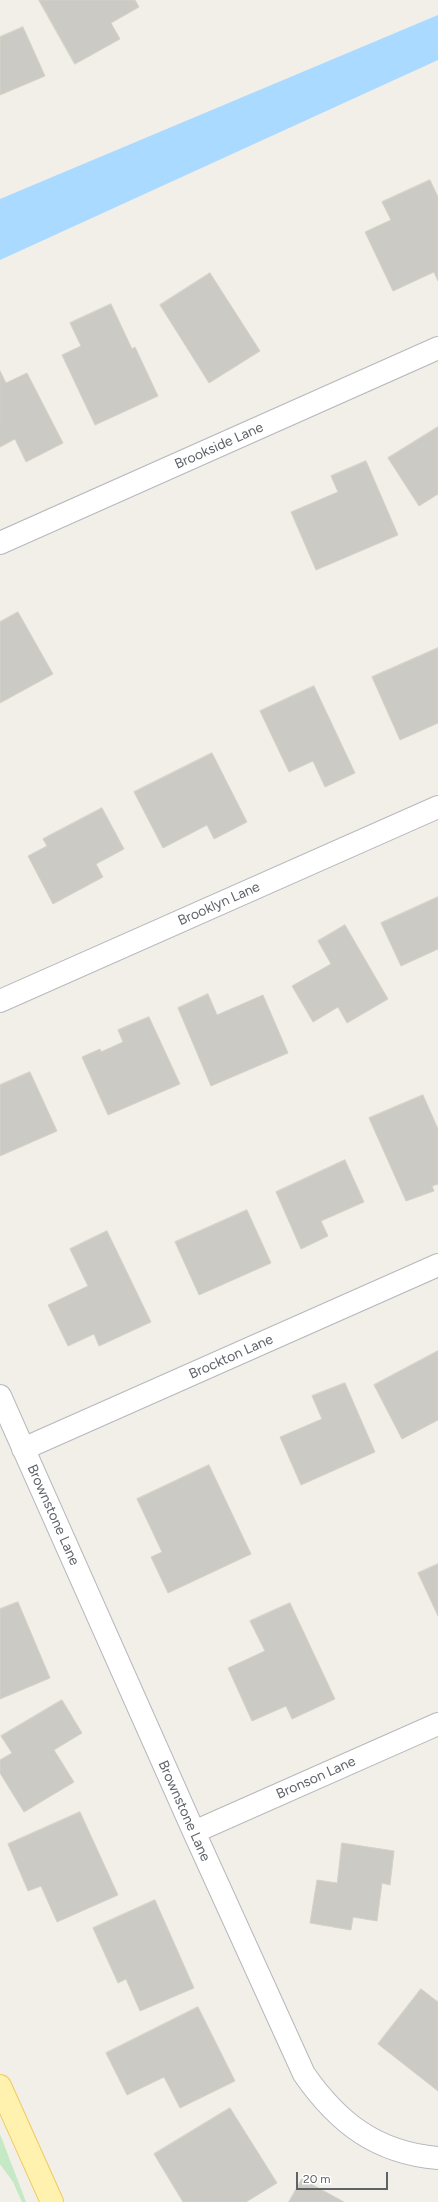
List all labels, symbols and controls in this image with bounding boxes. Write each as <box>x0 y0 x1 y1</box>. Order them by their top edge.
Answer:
street label: Brookside Lane <box>172 419 266 473</box>
street label: Brooklyn Lane <box>175 878 263 930</box>
street label: Brockton Lane <box>186 1331 276 1383</box>
street label: Brownstone Lane <box>23 1462 83 1568</box>
street label: Bronson Lane <box>274 1753 358 1803</box>
street label: Brownstone Lane <box>154 1758 214 1864</box>
scale bar <box>298 2164 390 2190</box>
text: 20 m <box>303 2172 331 2186</box>

